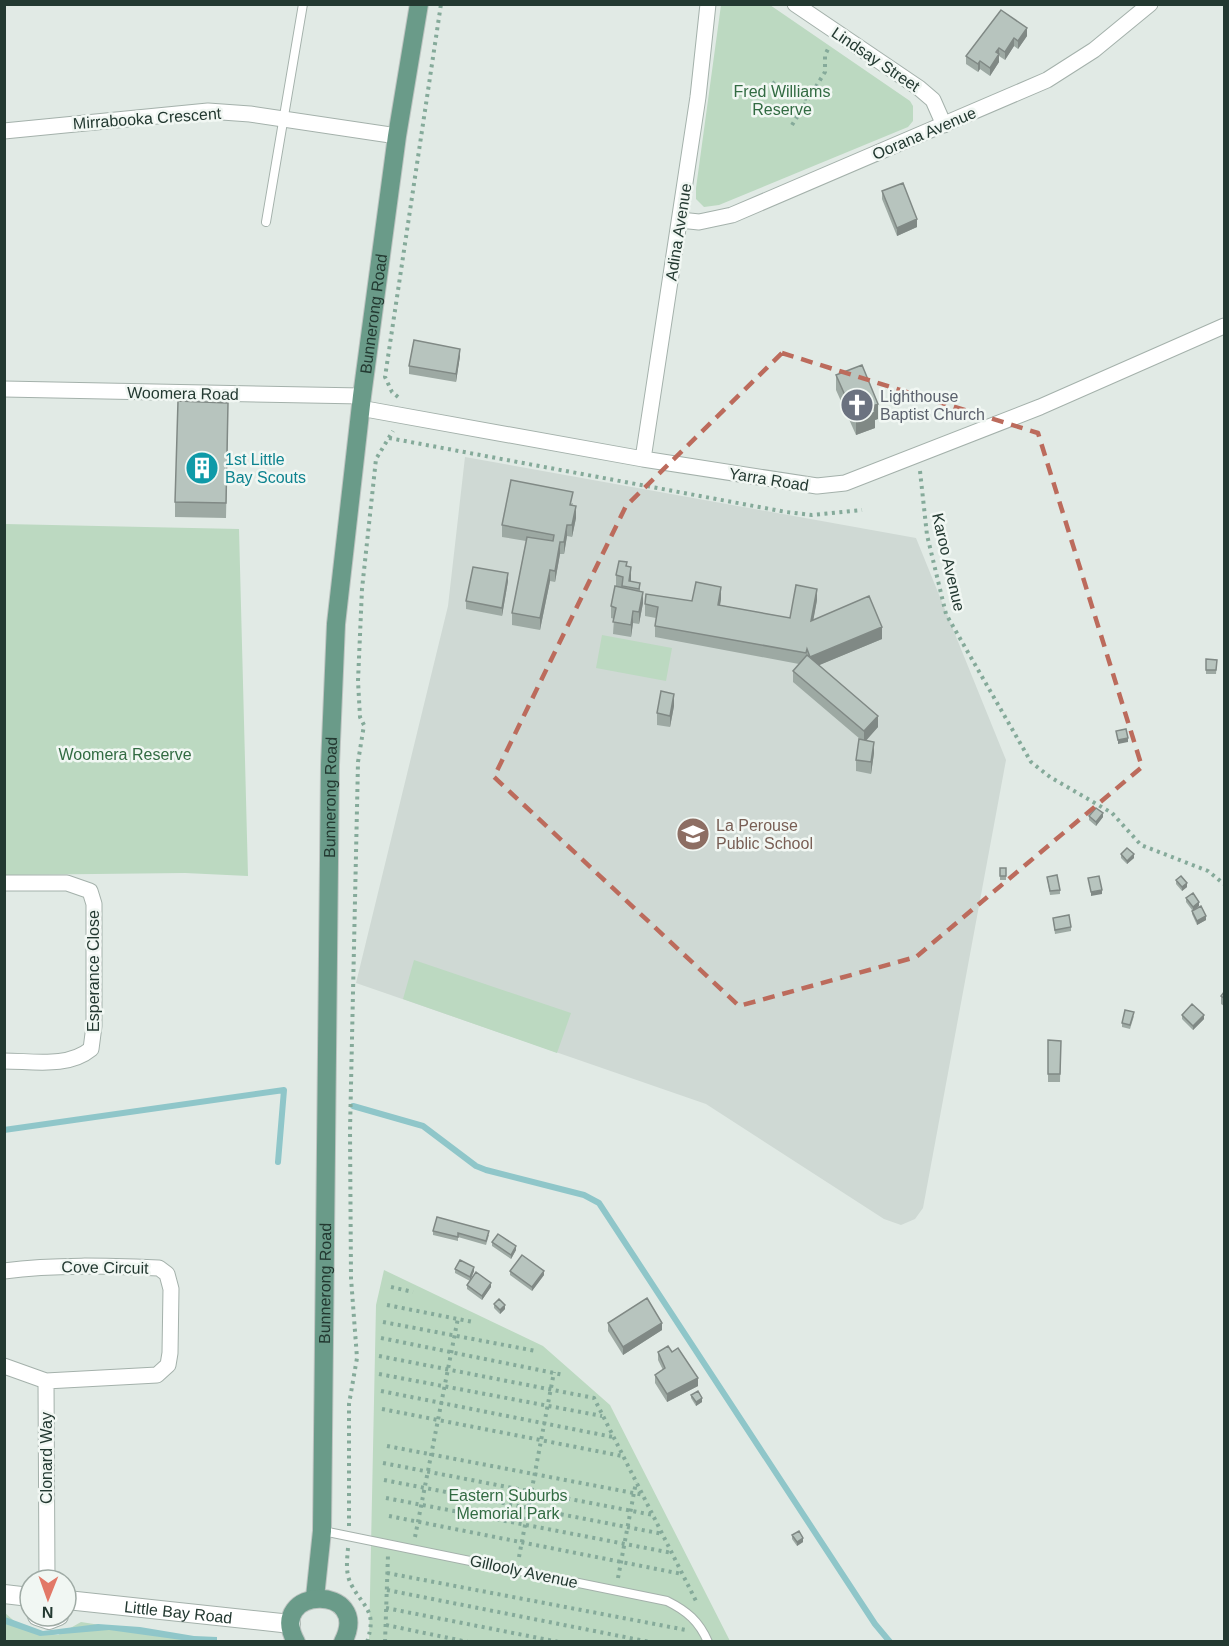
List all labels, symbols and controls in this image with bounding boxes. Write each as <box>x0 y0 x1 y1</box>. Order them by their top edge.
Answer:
street label: Lindsay Street <box>829 24 923 95</box>
park label: Fred Williams Reserve <box>734 83 830 118</box>
street label: Oorana Avenue <box>870 104 979 163</box>
street label: Mirrabooka Crescent <box>72 105 222 132</box>
street label: Adina Avenue <box>662 182 695 282</box>
street label: Bunnerong Road <box>357 253 390 375</box>
street label: Woomera Road <box>127 384 239 403</box>
church icon: Lighthouse Baptist Church <box>839 387 875 423</box>
place label: Lighthouse Baptist Church <box>880 388 985 423</box>
building icon: 1st Little Bay Scouts <box>184 450 220 486</box>
place label: 1st Little Bay Scouts <box>225 451 306 486</box>
street label: Yarra Road <box>728 465 810 494</box>
street label: Karoo Avenue <box>929 511 968 613</box>
street label: Bunnerong Road <box>321 737 340 858</box>
park label: Woomera Reserve <box>58 746 192 763</box>
school or university icon: La Perouse Public School <box>675 816 711 852</box>
place label: La Perouse Public School <box>716 817 813 852</box>
street label: Esperance Close <box>85 910 102 1032</box>
street label: Bunnerong Road <box>316 1223 334 1344</box>
street label: Cove Circuit <box>61 1258 149 1277</box>
street label: Clonard Way <box>38 1412 55 1504</box>
park label: Eastern Suburbs Memorial Park <box>448 1487 568 1522</box>
street label: Gillooly Avenue <box>468 1552 580 1591</box>
north arrow <box>18 1568 78 1628</box>
street label: Little Bay Road <box>123 1598 233 1627</box>
text: N <box>42 1604 54 1621</box>

